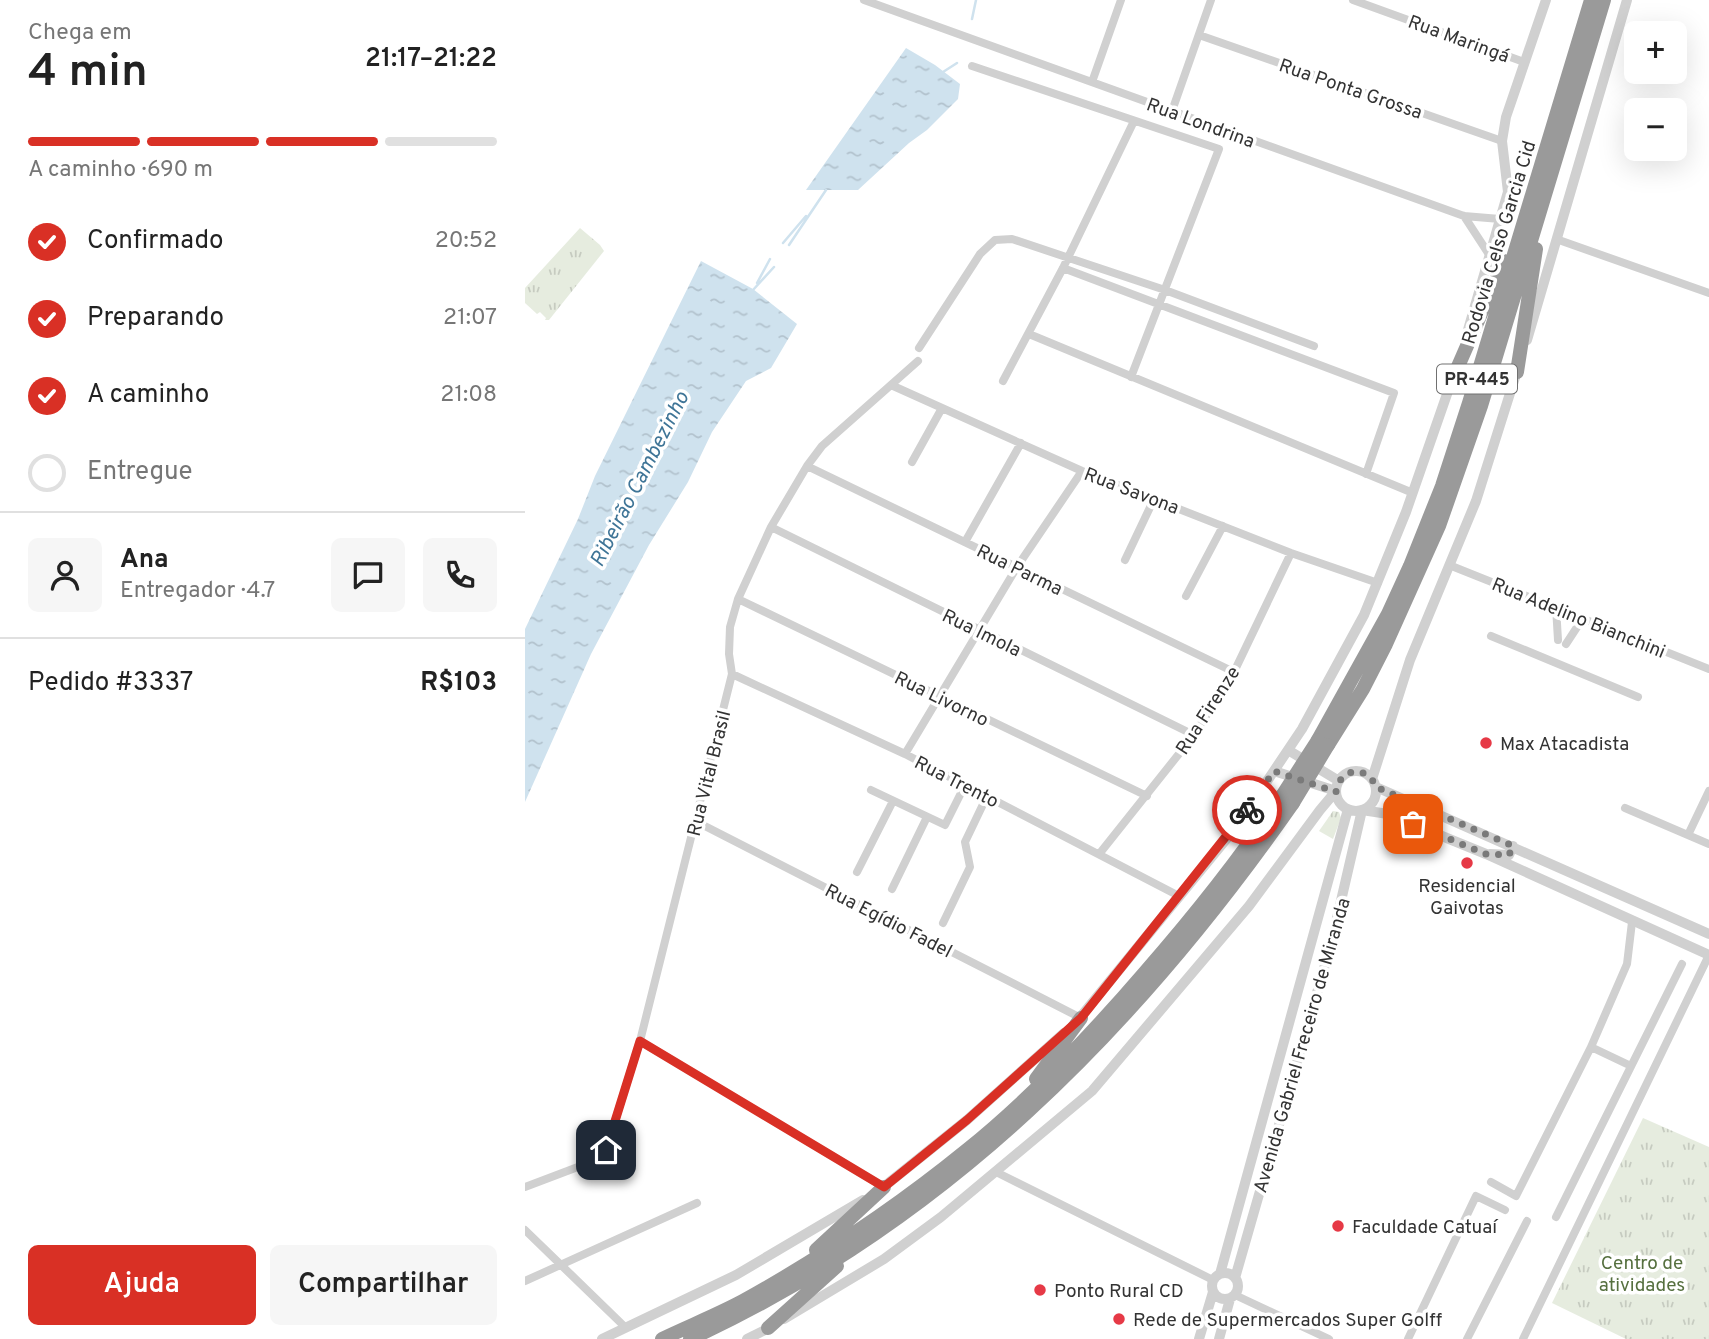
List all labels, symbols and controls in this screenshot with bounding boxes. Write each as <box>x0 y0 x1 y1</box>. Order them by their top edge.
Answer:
street label: Rua Maringá <box>1404 10 1512 69</box>
text: Chega em <box>28 19 132 48</box>
map controls <box>1624 21 1687 161</box>
button: + <box>1624 21 1687 84</box>
text: 21:17–21:22 <box>365 43 497 76</box>
text: 4 min <box>28 44 148 103</box>
street label: Rua Ponta Grossa <box>1275 54 1425 126</box>
street label: Rua Londrina <box>1143 93 1258 155</box>
button: − <box>1624 98 1687 161</box>
street label: Rodovia Celso Garcia Cid <box>1458 138 1542 347</box>
text: A caminho · 690 m <box>28 156 213 185</box>
icon: check <box>28 223 66 261</box>
text: Confirmado <box>87 225 224 258</box>
text: 20:52 <box>435 227 497 256</box>
icon: check <box>28 300 66 338</box>
text: Preparando <box>87 302 224 335</box>
text: 21:07 <box>443 304 497 333</box>
road number: PR-445 <box>1437 365 1517 394</box>
icon: check <box>28 377 66 415</box>
text: A caminho <box>87 379 209 412</box>
text: 21:08 <box>440 381 497 410</box>
water label: Ribeirão Cambezinho <box>584 387 697 572</box>
text: Entregue <box>87 456 193 489</box>
street label: Rua Savona <box>1080 463 1182 521</box>
button: person <box>28 538 102 612</box>
button: chat <box>331 538 405 612</box>
button: phone <box>423 538 497 612</box>
street label: Rua Parma <box>972 540 1066 602</box>
text: Ana <box>120 544 169 577</box>
street label: Rua Adelino Bianchini <box>1488 573 1669 665</box>
text: Entregador · 4.7 <box>120 577 275 606</box>
street label: Rua Imola <box>938 604 1025 663</box>
street label: Rua Firenze <box>1171 662 1246 760</box>
text: Pedido #3337 <box>28 667 193 700</box>
text: R$103 <box>420 667 497 700</box>
street label: Rua Livorno <box>890 667 992 733</box>
street label: Rua Vital Brasil <box>683 708 737 839</box>
place label: Max Atacadista <box>1500 733 1629 757</box>
marker: Max Atacadista <box>1478 735 1494 751</box>
street label: Rua Trento <box>910 751 1002 814</box>
courier <box>1212 775 1282 845</box>
icon: bike <box>1228 791 1266 829</box>
pin <box>1383 794 1443 854</box>
icon: bag <box>1394 805 1432 843</box>
marker: Residencial Gaivotas <box>1459 855 1475 871</box>
place label: Residencial Gaivotas <box>1418 875 1516 921</box>
street label: Rua Egídio Fadel <box>820 879 956 964</box>
street label: Avenida Gabriel Freceiro de Miranda <box>1249 895 1357 1196</box>
pin <box>576 1120 636 1180</box>
icon: home <box>587 1131 625 1169</box>
place label: Faculdade Catuaí <box>1352 1216 1499 1240</box>
marker: Faculdade Catuaí <box>1330 1218 1346 1234</box>
button: Ajuda <box>28 1245 256 1325</box>
button: Compartilhar <box>270 1245 497 1325</box>
park label: Centro de atividades <box>1599 1252 1685 1298</box>
place label: Ponto Rural CD <box>1054 1280 1184 1304</box>
marker: Ponto Rural CD <box>1032 1282 1048 1298</box>
place label: Rede de Supermercados Super Golff <box>1133 1309 1442 1333</box>
marker: Rede de Supermercados Super Golff <box>1111 1311 1127 1327</box>

